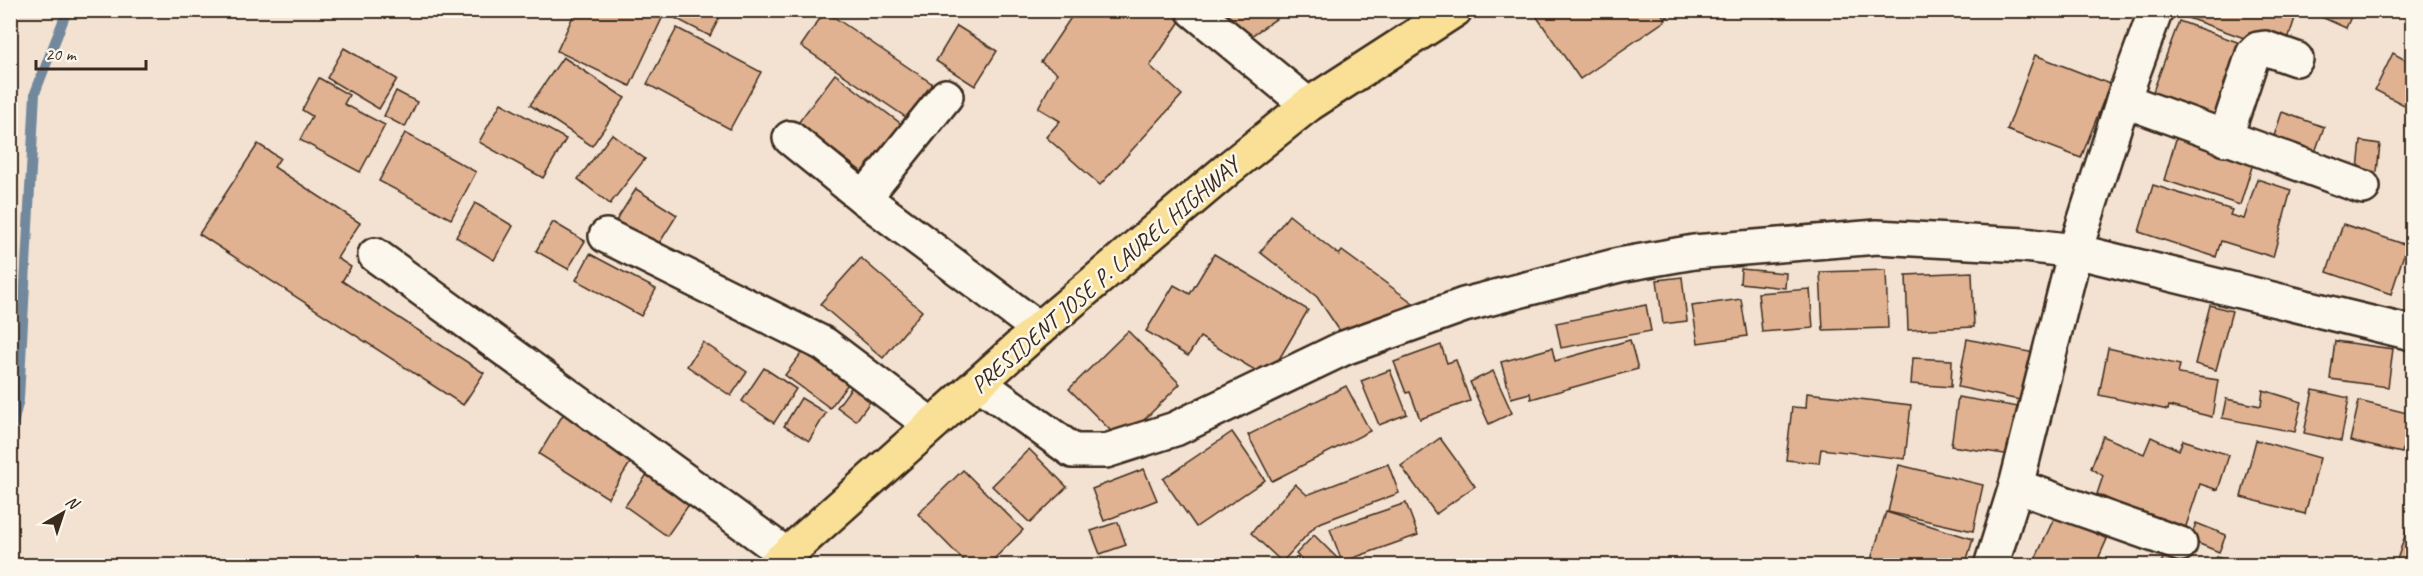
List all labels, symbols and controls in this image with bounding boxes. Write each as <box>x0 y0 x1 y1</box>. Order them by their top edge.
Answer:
scale bar <box>36 33 146 71</box>
text: 20 m <box>45 43 78 65</box>
street label: PRESIDENT JOSE P. LAUREL HIGHWAY <box>965 148 1248 400</box>
north arrow <box>33 483 93 543</box>
text: N <box>62 491 84 515</box>

